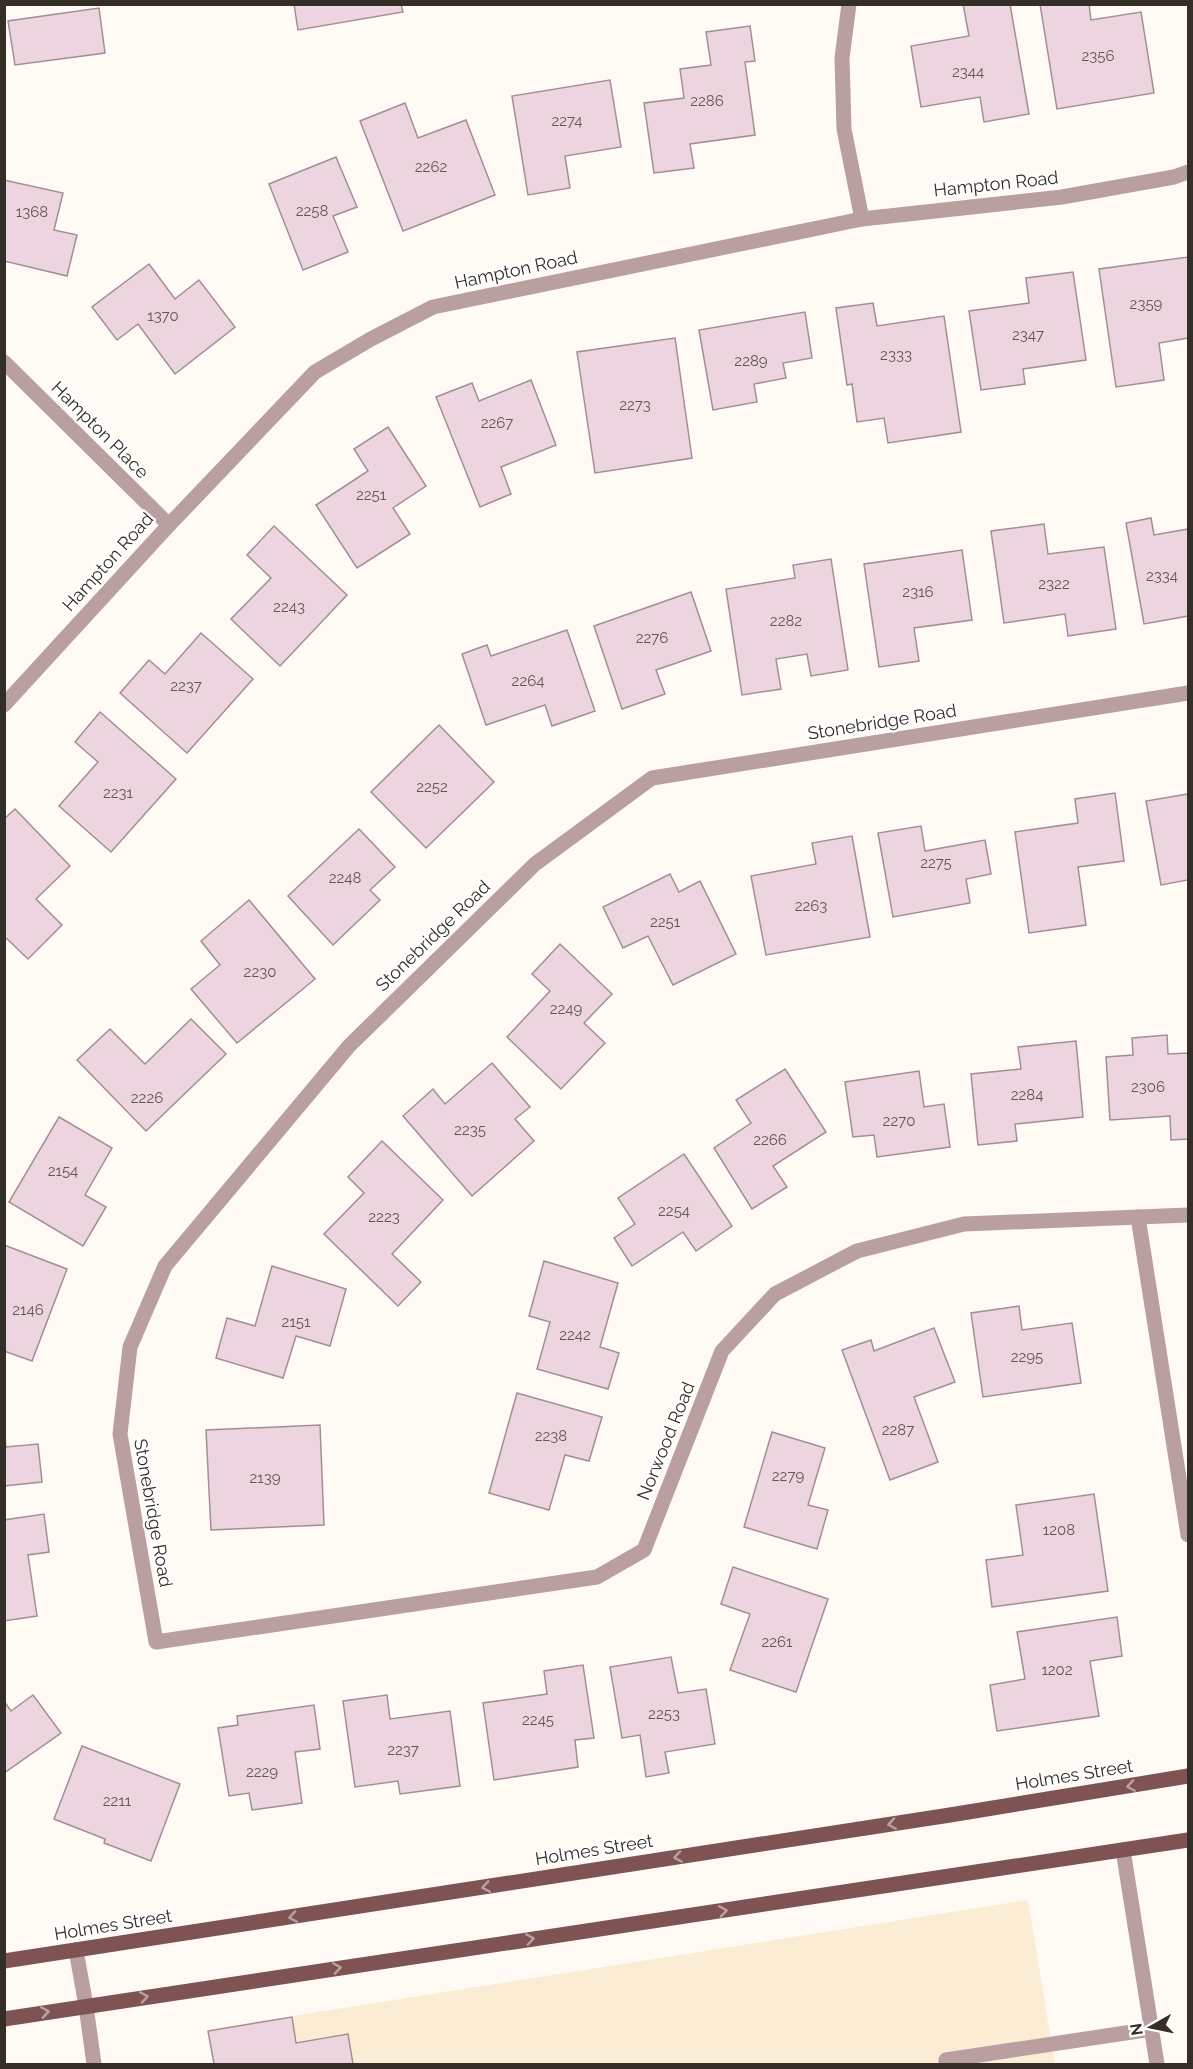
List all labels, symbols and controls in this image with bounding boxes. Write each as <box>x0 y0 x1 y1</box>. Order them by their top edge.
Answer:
house number: 2356 <box>1081 47 1115 65</box>
house number: 2344 <box>952 63 984 81</box>
house number: 2286 <box>690 92 724 110</box>
house number: 2274 <box>551 112 583 130</box>
house number: 2262 <box>415 158 447 176</box>
street label: Hampton Road <box>933 167 1059 200</box>
house number: 2258 <box>296 202 328 220</box>
house number: 1368 <box>16 203 48 221</box>
street label: Hampton Road <box>452 246 579 293</box>
house number: 2359 <box>1130 295 1163 313</box>
house number: 1370 <box>147 307 179 325</box>
house number: 2347 <box>1012 326 1044 344</box>
house number: 2333 <box>880 346 912 364</box>
house number: 2289 <box>734 352 768 370</box>
street label: Hampton Place <box>48 377 153 483</box>
house number: 2273 <box>619 396 651 414</box>
house number: 2267 <box>481 414 513 432</box>
house number: 2251 <box>356 486 387 504</box>
street label: Hampton Road <box>58 508 157 615</box>
house number: 2334 <box>1146 567 1178 585</box>
house number: 2322 <box>1038 575 1070 593</box>
house number: 2316 <box>902 583 934 601</box>
house number: 2243 <box>273 598 305 616</box>
house number: 2282 <box>770 612 802 630</box>
house number: 2276 <box>636 629 668 647</box>
house number: 2264 <box>512 672 544 690</box>
house number: 2237 <box>170 677 202 695</box>
street label: Stonebridge Road <box>806 699 958 744</box>
house number: 2252 <box>416 778 448 796</box>
house number: 2231 <box>103 784 134 802</box>
house number: 2275 <box>920 854 952 872</box>
house number: 2248 <box>329 869 361 887</box>
street label: Stonebridge Road <box>371 876 494 995</box>
house number: 2263 <box>795 897 827 915</box>
house number: 2251 <box>650 913 681 931</box>
house number: 2230 <box>244 963 276 981</box>
house number: 2249 <box>550 1000 583 1018</box>
house number: 2306 <box>1131 1078 1165 1096</box>
house number: 2284 <box>1011 1086 1043 1104</box>
house number: 2226 <box>131 1089 163 1107</box>
house number: 2270 <box>883 1112 915 1130</box>
house number: 2235 <box>454 1121 486 1139</box>
house number: 2266 <box>753 1131 787 1149</box>
house number: 2154 <box>48 1162 78 1180</box>
house number: 2254 <box>658 1202 690 1220</box>
house number: 2223 <box>368 1208 400 1226</box>
house number: 2146 <box>12 1301 44 1319</box>
house number: 2151 <box>282 1313 311 1331</box>
house number: 2242 <box>559 1326 591 1344</box>
house number: 2295 <box>1011 1348 1043 1366</box>
street label: Norwood Road <box>632 1379 699 1503</box>
house number: 2287 <box>882 1421 914 1439</box>
house number: 2238 <box>535 1427 567 1445</box>
street label: Stonebridge Road <box>130 1437 177 1589</box>
house number: 2279 <box>772 1467 804 1485</box>
house number: 2139 <box>249 1469 281 1487</box>
house number: 1208 <box>1043 1521 1075 1539</box>
house number: 2261 <box>761 1633 793 1651</box>
house number: 1202 <box>1041 1661 1073 1679</box>
house number: 2253 <box>648 1705 680 1723</box>
house number: 2245 <box>522 1711 554 1729</box>
house number: 2237 <box>387 1741 419 1759</box>
street label: Holmes Street <box>1013 1755 1134 1794</box>
house number: 2229 <box>246 1763 278 1781</box>
one-way arrow <box>1126 1779 1135 1791</box>
house number: 2211 <box>103 1792 132 1810</box>
one-way arrow <box>887 1817 897 1830</box>
street label: Holmes Street <box>533 1830 654 1869</box>
one-way arrow <box>674 1850 684 1863</box>
one-way arrow <box>481 1880 491 1893</box>
street label: Holmes Street <box>52 1905 173 1944</box>
one-way arrow <box>718 1905 727 1917</box>
one-way arrow <box>288 1910 297 1922</box>
one-way arrow <box>525 1934 534 1946</box>
one-way arrow <box>332 1963 342 1975</box>
one-way arrow <box>140 1992 149 2004</box>
north arrow <box>1121 1997 1181 2057</box>
one-way arrow <box>41 2007 50 2019</box>
text: N <box>1126 2022 1147 2037</box>

